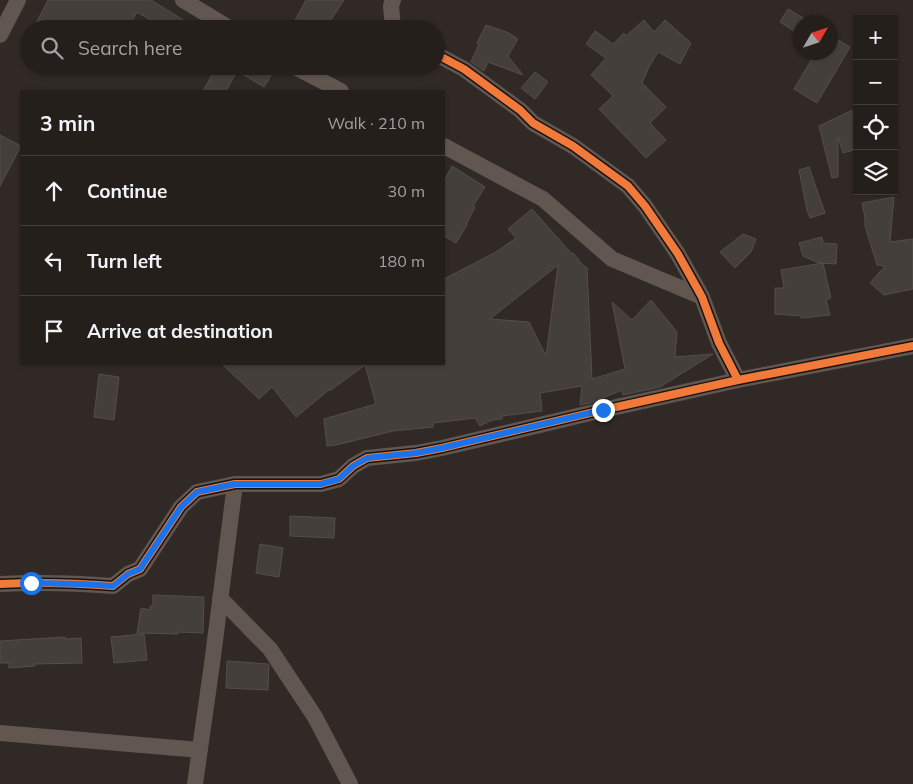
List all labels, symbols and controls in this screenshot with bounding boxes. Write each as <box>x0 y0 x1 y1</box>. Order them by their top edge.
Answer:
north arrow <box>793 15 838 60</box>
map controls <box>853 15 898 195</box>
button: + <box>853 15 898 60</box>
search box <box>20 20 445 75</box>
icon: search <box>38 34 66 62</box>
text: Search here <box>78 36 182 60</box>
button: − <box>853 60 898 105</box>
button: locate <box>853 105 898 150</box>
text: 3 min <box>40 110 95 136</box>
text: Walk · 210 m <box>327 113 425 133</box>
button: layers <box>853 150 898 195</box>
icon: ahead <box>40 177 68 205</box>
text: Continue <box>87 179 167 203</box>
text: 30 m <box>388 181 425 201</box>
icon: left <box>40 247 68 275</box>
text: Turn left <box>87 249 162 273</box>
text: 180 m <box>378 251 425 271</box>
icon: arrive <box>40 317 68 345</box>
text: Arrive at destination <box>87 319 273 343</box>
route end <box>592 399 615 422</box>
route start <box>20 572 43 595</box>

